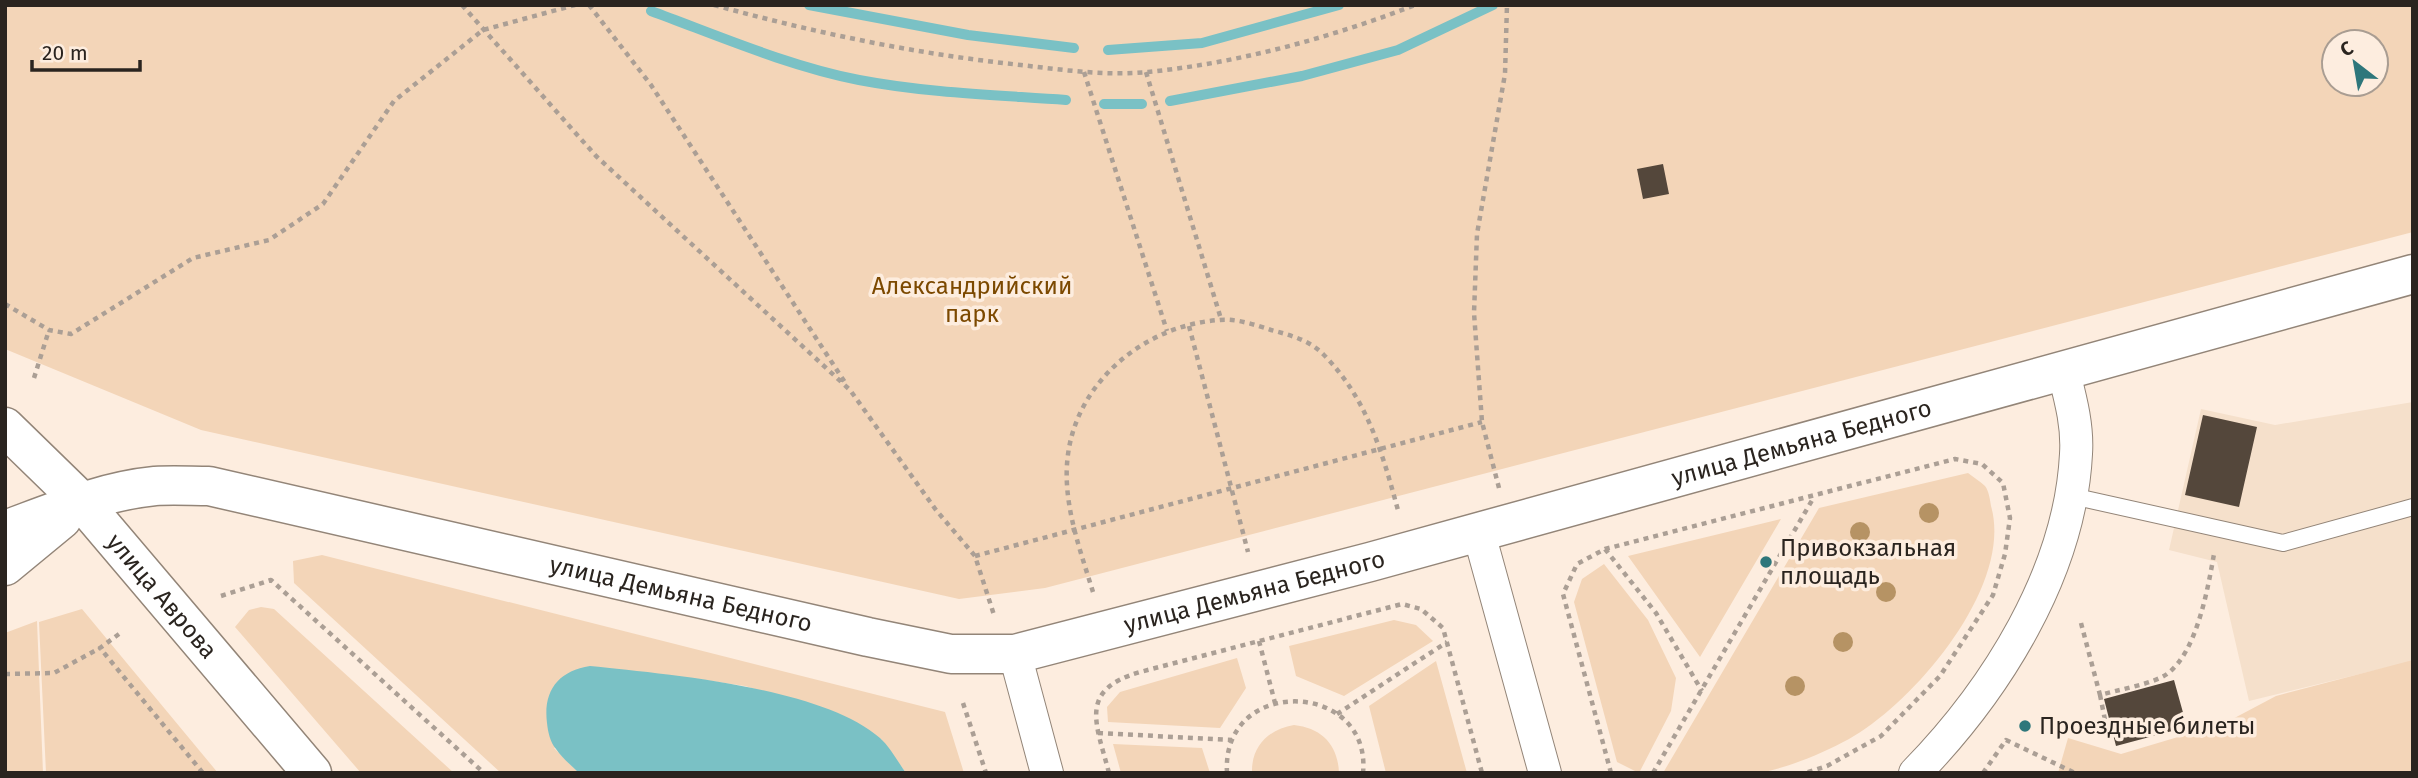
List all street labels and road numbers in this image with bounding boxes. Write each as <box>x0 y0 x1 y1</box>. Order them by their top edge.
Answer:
street label: улица Демьяна Бедного <box>1668 394 1935 492</box>
street label: улица Аврова <box>101 528 223 664</box>
street label: улица Демьяна Бедного <box>1121 545 1388 639</box>
street label: улица Демьяна Бедного <box>547 551 815 638</box>

